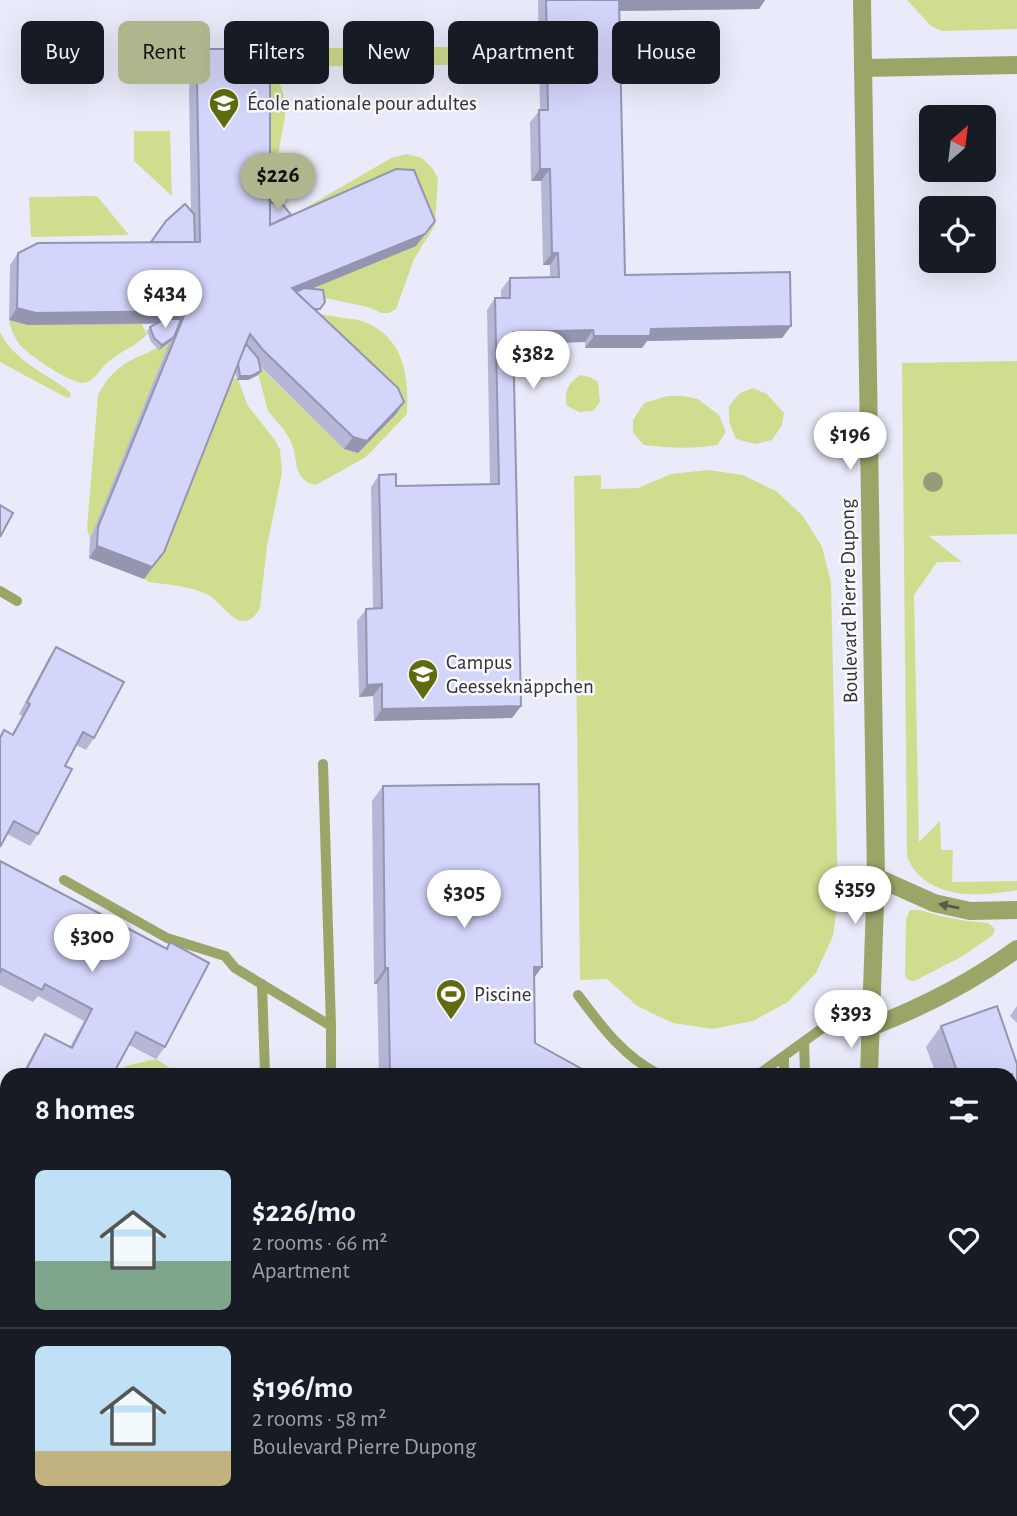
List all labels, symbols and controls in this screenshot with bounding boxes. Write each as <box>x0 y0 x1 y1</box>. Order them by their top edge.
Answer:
chip: Buy <box>21 21 104 84</box>
chip: Rent <box>118 21 210 84</box>
chip: Filters <box>224 21 329 84</box>
chip: New <box>343 21 434 84</box>
chip: Apartment <box>448 21 598 84</box>
chip: House <box>612 21 720 84</box>
school or university icon: École nationale pour adultes <box>207 86 241 130</box>
place label: École nationale pour adultes <box>247 91 477 114</box>
north arrow <box>919 105 996 182</box>
map controls <box>919 105 996 273</box>
pin: $226 <box>237 154 319 213</box>
text: $226 <box>256 164 300 187</box>
button: locate <box>919 196 996 273</box>
pin: $434 <box>124 270 206 330</box>
text: $434 <box>143 281 187 304</box>
pin: $382 <box>492 332 574 391</box>
text: $382 <box>512 342 554 365</box>
pin: $196 <box>809 412 891 472</box>
text: $196 <box>830 423 870 446</box>
street label: Boulevard Pierre Dupong <box>837 498 861 703</box>
place label: Campus Geesseknäppchen <box>446 652 594 697</box>
school or university icon: Campus Geesseknäppchen <box>406 657 440 701</box>
pin: $359 <box>814 866 896 926</box>
pin: $305 <box>423 870 505 930</box>
text: $359 <box>834 877 876 900</box>
text: $305 <box>443 881 485 904</box>
one-way arrow <box>938 901 960 912</box>
pin: $300 <box>51 914 133 974</box>
text: $300 <box>70 925 114 948</box>
sports icon: Piscine <box>434 977 468 1021</box>
place label: Piscine <box>474 984 531 1005</box>
pin: $393 <box>810 990 892 1050</box>
text: $393 <box>830 1001 872 1024</box>
icon: filters <box>945 1091 983 1129</box>
text: 8 homes <box>35 1095 135 1125</box>
text: $226/mo <box>252 1197 356 1227</box>
icon: home <box>91 1198 175 1282</box>
icon: heart <box>945 1221 983 1259</box>
text: 2 rooms · 66 m² <box>252 1232 388 1255</box>
text: Apartment <box>252 1260 350 1283</box>
text: $196/mo <box>252 1373 353 1403</box>
icon: home <box>91 1374 175 1458</box>
icon: heart <box>945 1397 983 1435</box>
text: 2 rooms · 58 m² <box>252 1408 387 1431</box>
text: Boulevard Pierre Dupong <box>252 1436 476 1459</box>

